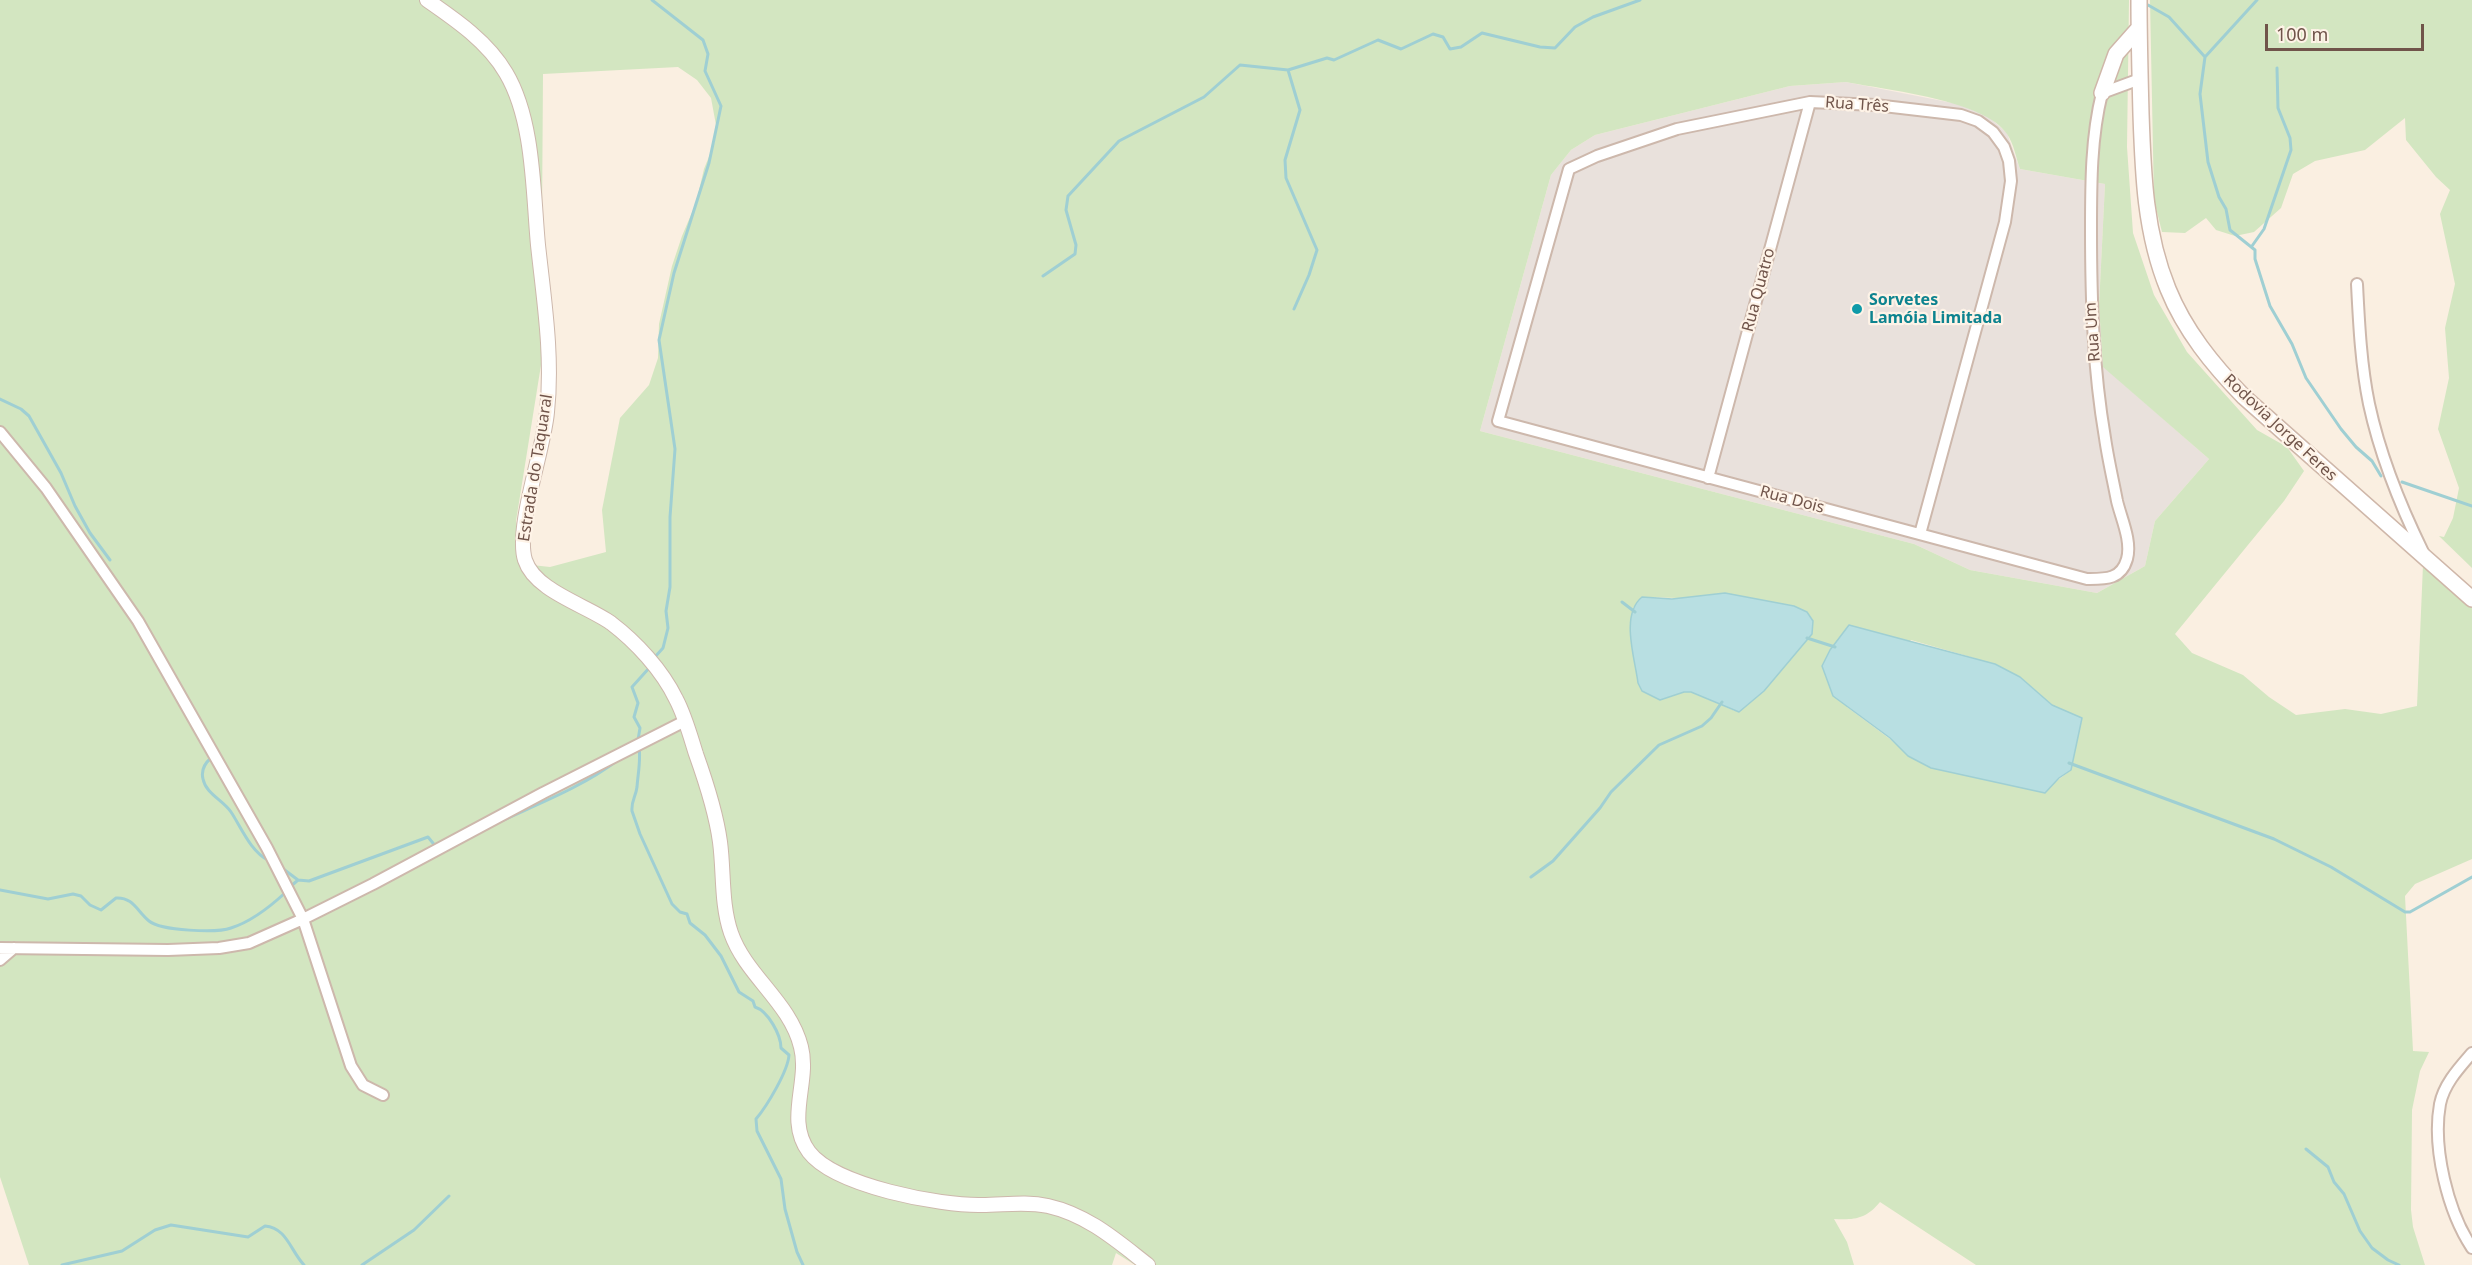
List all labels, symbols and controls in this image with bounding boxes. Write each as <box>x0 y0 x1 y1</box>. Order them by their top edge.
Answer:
scale bar <box>2268 12 2427 50</box>
text: 100 m <box>2276 22 2328 46</box>
street label: Rua Três <box>1824 93 1890 117</box>
street label: Rua Quatro <box>1739 246 1779 334</box>
place label: Sorvetes Lamóia Limitada <box>1869 290 2002 328</box>
marker: Sorvetes Lamóia Limitada <box>1850 302 1864 316</box>
street label: Rua Um <box>2081 302 2105 362</box>
street label: Rodovia Jorge Feres <box>2219 370 2341 486</box>
street label: Estrada do Taquaral <box>515 393 557 543</box>
street label: Rua Dois <box>1758 482 1826 518</box>

